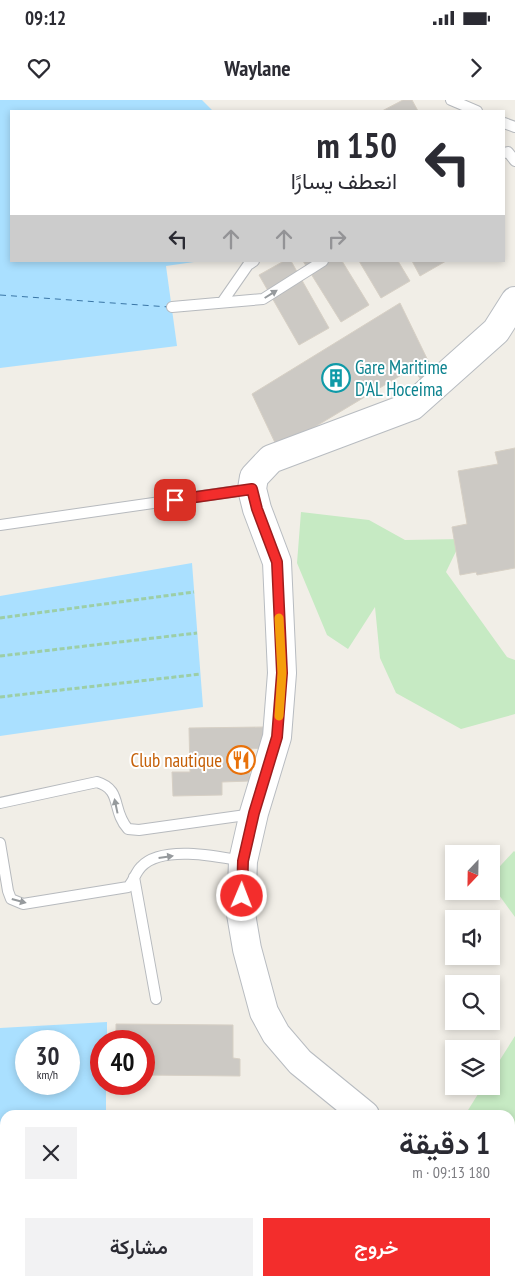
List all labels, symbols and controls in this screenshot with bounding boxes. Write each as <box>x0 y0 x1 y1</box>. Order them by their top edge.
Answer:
text: 09:12 <box>25 6 66 30</box>
icon: heart <box>25 54 53 82</box>
text: Waylane <box>224 54 291 82</box>
icon: forward <box>462 54 490 82</box>
text: 150 m <box>316 122 397 168</box>
icon: left <box>415 130 480 195</box>
text: انعطف يسارًا <box>291 167 397 195</box>
icon: left <box>164 225 192 253</box>
icon: ahead <box>217 225 245 253</box>
icon: ahead <box>270 225 298 253</box>
icon: right <box>323 225 351 253</box>
one-way arrow <box>264 289 277 299</box>
place label: Gare Maritime D'AL Hoceima <box>355 355 448 401</box>
building icon: Gare Maritime D'AL Hoceima <box>321 363 351 393</box>
pin <box>154 479 196 521</box>
icon: arrive <box>161 486 189 514</box>
restaurant icon: Club nautique <box>226 745 256 775</box>
place label: Club nautique <box>131 748 222 772</box>
one-way arrow <box>112 798 120 814</box>
north arrow <box>445 845 500 900</box>
map controls <box>445 845 500 1095</box>
one-way arrow <box>158 853 174 861</box>
position arrow <box>215 869 267 921</box>
one-way arrow <box>11 897 27 905</box>
button: sound <box>445 910 500 965</box>
button: search <box>445 975 500 1030</box>
speed limit sign: 40 <box>90 1030 155 1095</box>
text: 30 <box>36 1040 59 1072</box>
button: layers <box>445 1040 500 1095</box>
text: km/h <box>37 1067 58 1082</box>
text: 1 دقيقة <box>399 1123 490 1162</box>
button: close <box>25 1127 77 1179</box>
text: 180 m · 09:13 <box>412 1162 490 1182</box>
button: مشاركة <box>25 1218 253 1276</box>
button: خروج <box>263 1218 490 1276</box>

